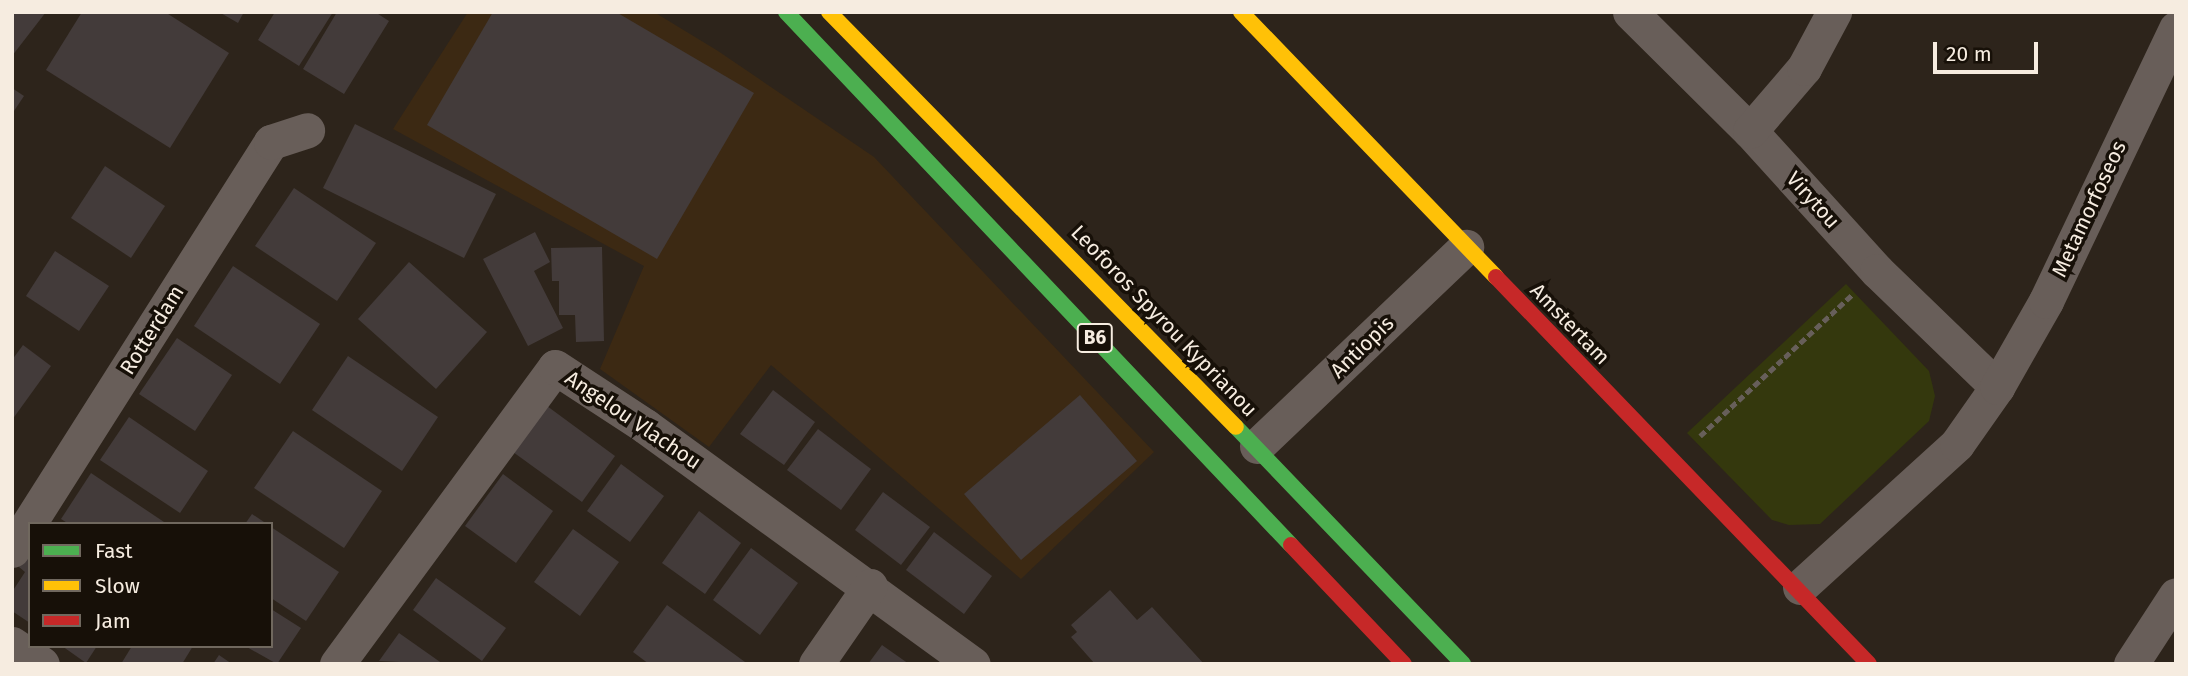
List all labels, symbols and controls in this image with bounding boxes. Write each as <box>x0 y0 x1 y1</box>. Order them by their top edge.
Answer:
scale bar <box>1936 28 2041 72</box>
text: 20 m <box>1946 41 1992 67</box>
street label: Metamorfoseos <box>2046 137 2132 281</box>
street label: Virytou <box>1781 166 1845 234</box>
street label: Leoforos Spyrou Kyprianou <box>1066 220 1262 422</box>
street label: Amstertam <box>1525 278 1615 370</box>
street label: Rotterdam <box>115 281 189 379</box>
street label: Antiopis <box>1325 311 1399 383</box>
road number: B6 <box>1076 322 1114 354</box>
street label: Angelou Vlachou <box>560 365 706 475</box>
legend <box>28 522 273 648</box>
text: Fast <box>95 538 133 564</box>
text: Slow <box>95 573 140 599</box>
text: Jam <box>95 608 131 634</box>

